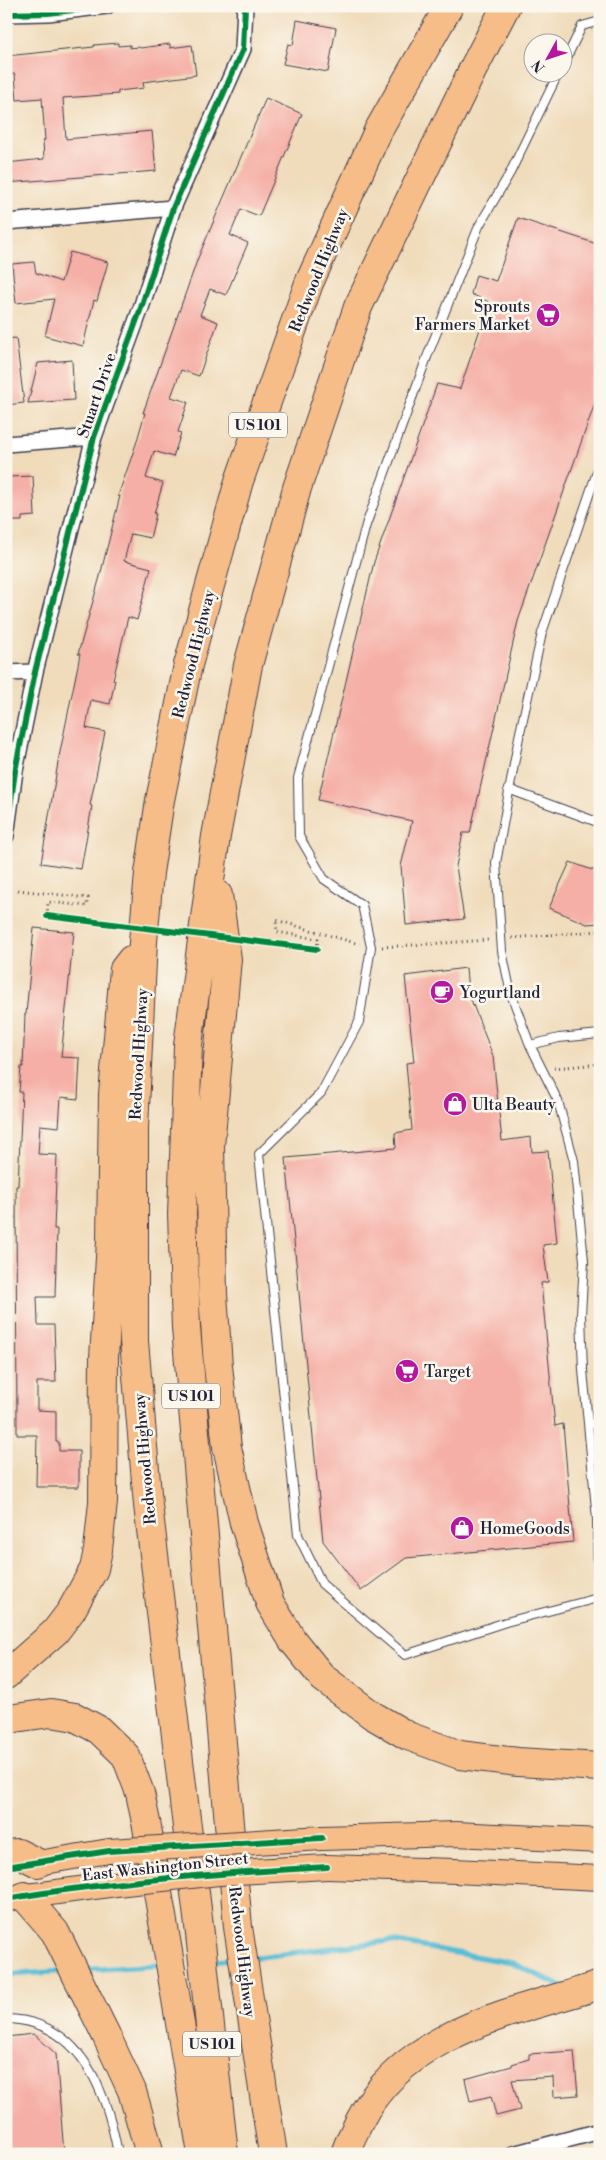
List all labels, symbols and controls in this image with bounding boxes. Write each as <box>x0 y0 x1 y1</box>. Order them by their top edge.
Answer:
north arrow <box>524 32 574 82</box>
text: N <box>528 56 549 76</box>
street label: Redwood Highway <box>285 205 353 335</box>
place label: Sprouts Farmers Market <box>415 297 530 335</box>
supermarket icon: Sprouts Farmers Market <box>535 302 561 328</box>
street label: Stuart Drive <box>73 350 121 441</box>
road number: US 101 <box>229 412 287 438</box>
street label: Redwood Highway <box>168 587 220 721</box>
cafe icon: Yogurtland <box>429 979 455 1005</box>
place label: Yogurtland <box>459 983 540 1003</box>
street label: Redwood Highway <box>126 987 152 1121</box>
shop icon: Ulta Beauty <box>442 1091 468 1117</box>
place label: Ulta Beauty <box>472 1095 556 1115</box>
supermarket icon: Target <box>394 1358 420 1384</box>
place label: Target <box>424 1362 471 1382</box>
road number: US 101 <box>162 1384 220 1408</box>
street label: Redwood Highway <box>129 1392 161 1526</box>
shop icon: HomeGoods <box>449 1515 475 1541</box>
place label: HomeGoods <box>480 1519 570 1539</box>
street label: East Washington Street <box>81 1848 250 1886</box>
street label: Redwood Highway <box>224 1885 260 2019</box>
road number: US 101 <box>183 2032 241 2056</box>

